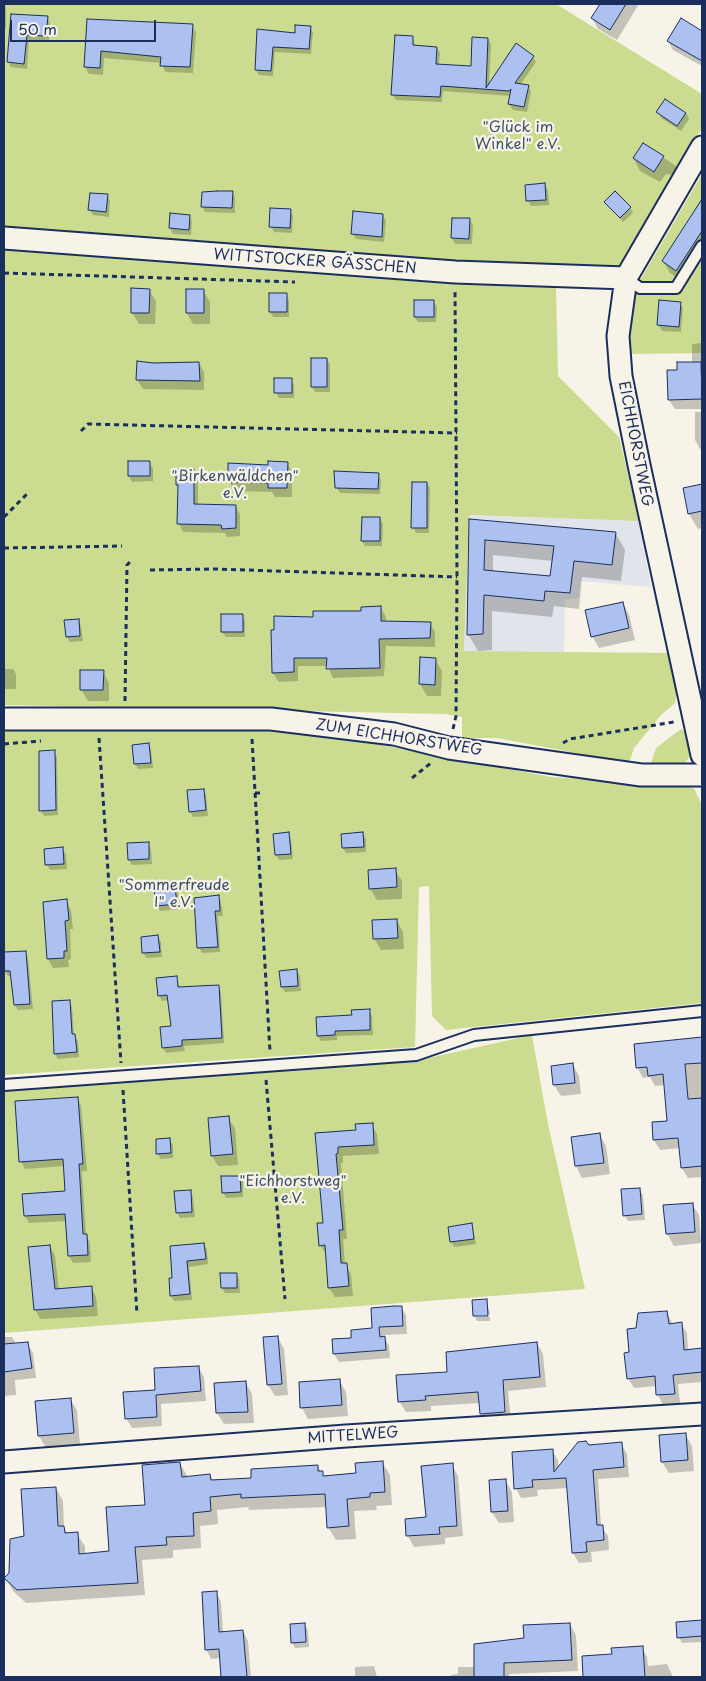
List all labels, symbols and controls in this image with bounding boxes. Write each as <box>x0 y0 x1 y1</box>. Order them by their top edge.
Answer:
scale bar <box>12 10 159 42</box>
text: 50 m <box>18 17 57 40</box>
park label: "Glück im Winkel" e.V. <box>475 119 561 154</box>
street label: WITTSTOCKER GÄSSCHEN <box>213 246 417 278</box>
street label: EICHHORSTWEG <box>614 380 656 508</box>
park label: "Birkenwäldchen" e.V. <box>171 468 299 503</box>
street label: ZUM EICHHORSTWEG <box>315 716 483 760</box>
park label: "Sommerfreude I" e.V. <box>118 877 230 912</box>
park label: "Eichhorstweg" e.V. <box>239 1173 347 1208</box>
street label: MITTELWEG <box>307 1424 399 1448</box>

